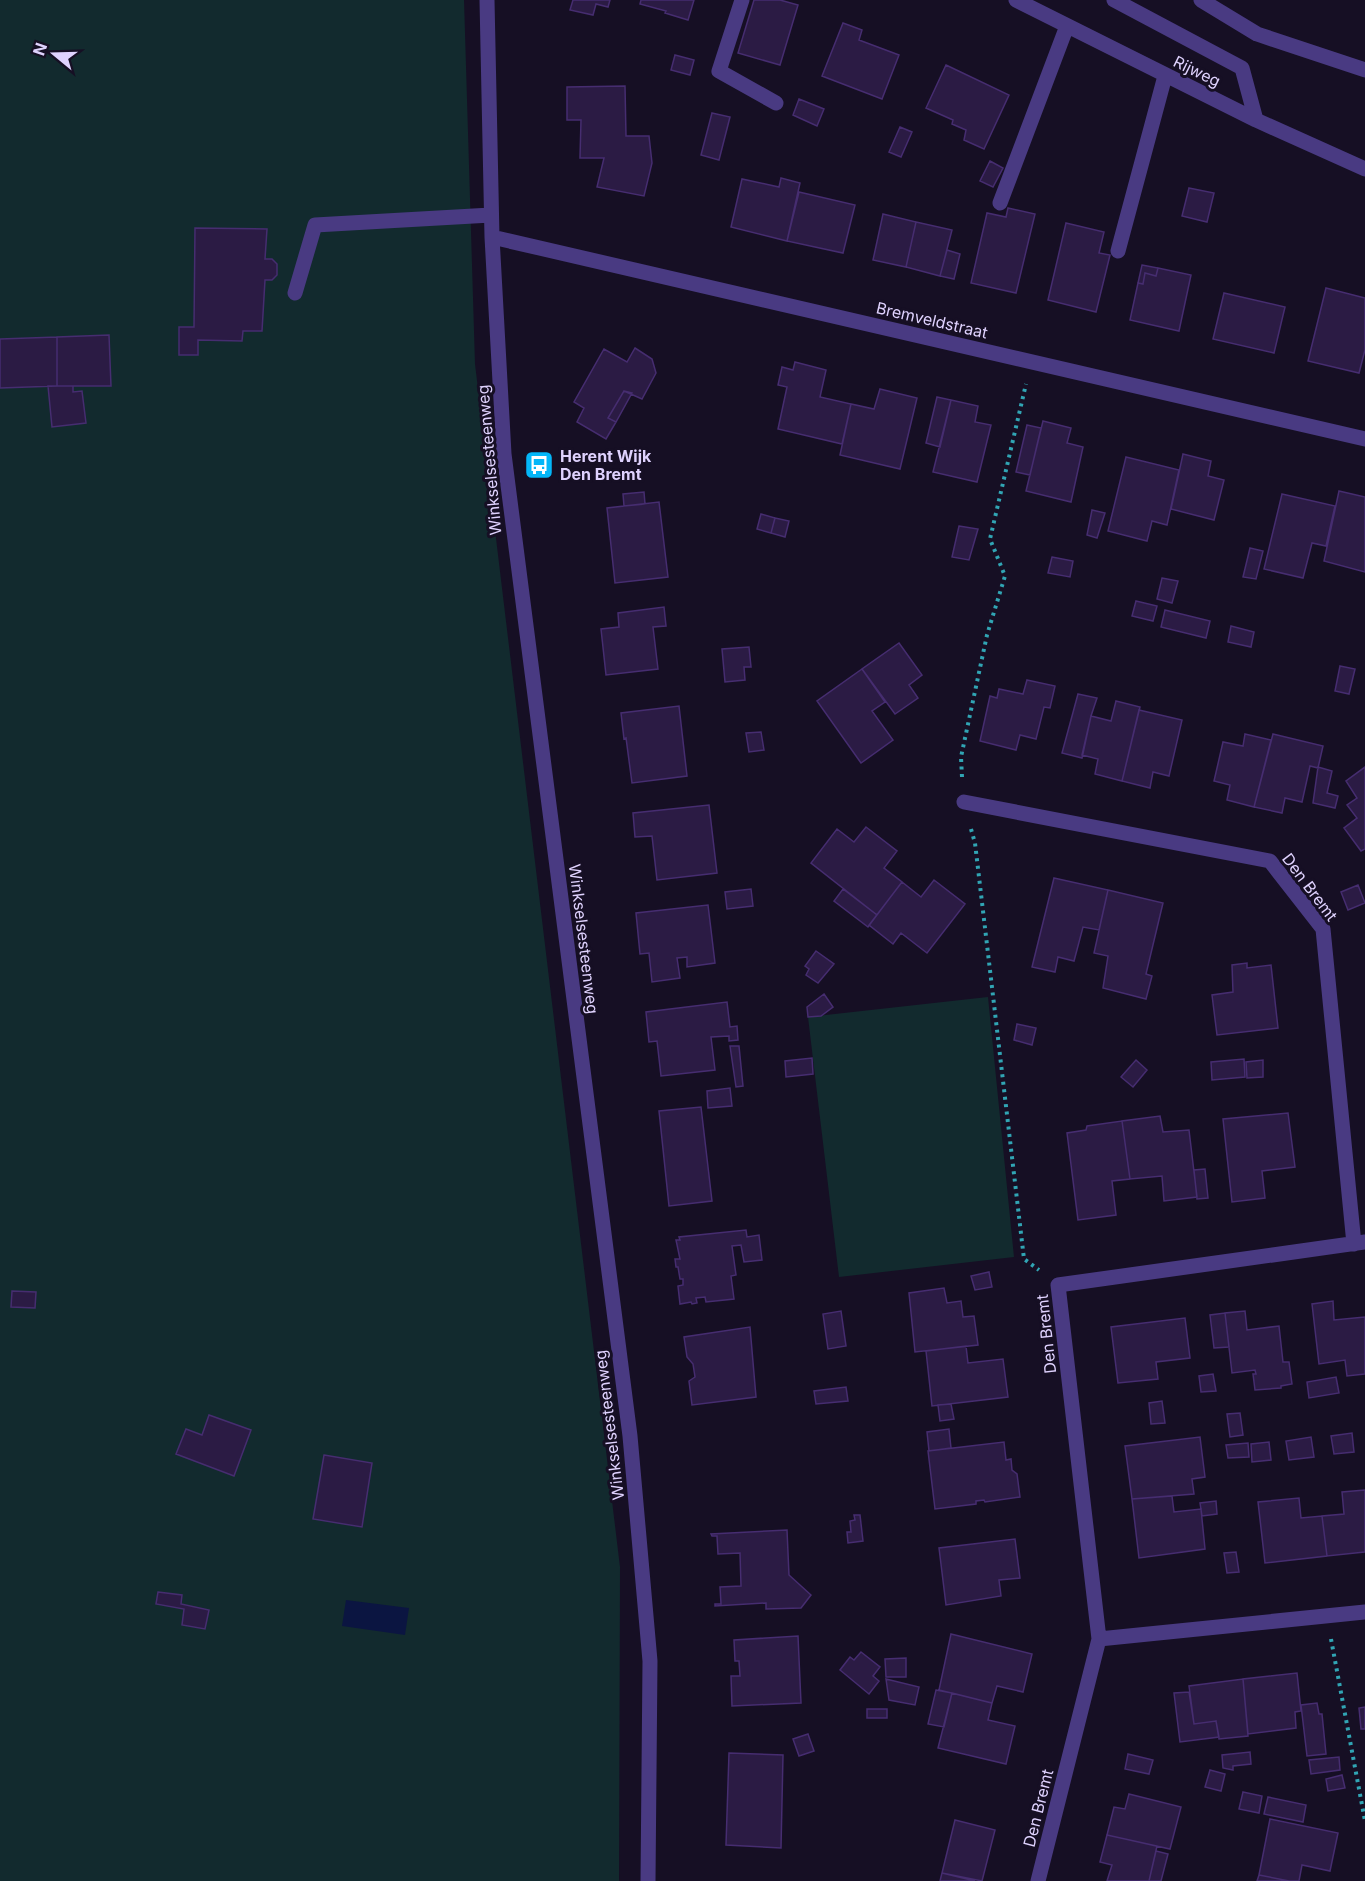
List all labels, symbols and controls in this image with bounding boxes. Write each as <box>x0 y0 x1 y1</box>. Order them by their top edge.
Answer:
north arrow <box>24 24 84 84</box>
text: N <box>28 40 51 58</box>
street label: Rijweg <box>1170 51 1224 91</box>
street label: Bremveldstraat <box>874 297 990 343</box>
street label: Winkselsesteenweg <box>472 384 506 536</box>
place label: Herent Wijk Den Bremt <box>560 446 652 484</box>
bus stop icon: Herent Wijk Den Bremt <box>523 449 555 481</box>
street label: Den Bremt <box>1278 849 1342 925</box>
street label: Winkselsesteenweg <box>565 863 603 1015</box>
street label: Den Bremt <box>1032 1293 1060 1375</box>
street label: Winkselsesteenweg <box>590 1349 628 1501</box>
street label: Den Bremt <box>1019 1767 1057 1849</box>

